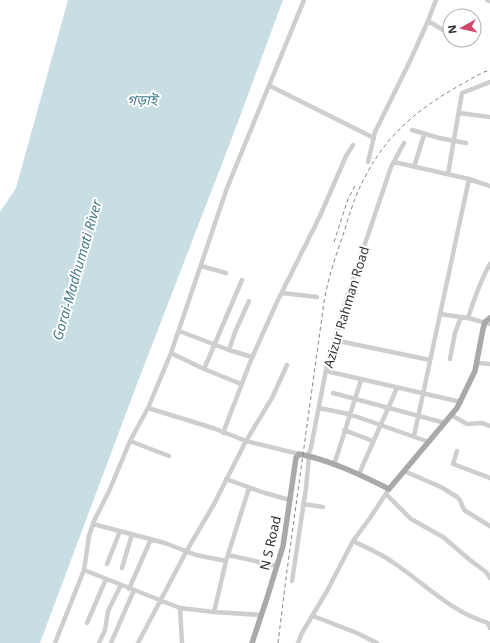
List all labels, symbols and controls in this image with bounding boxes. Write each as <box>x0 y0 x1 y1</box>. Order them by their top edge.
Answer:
north arrow <box>442 8 482 48</box>
text: N <box>444 24 460 35</box>
water label: গড়াই <box>127 90 160 109</box>
water label: Gorai-Madhumati River <box>47 197 106 342</box>
street label: Azizur Rahman Road <box>319 244 373 370</box>
street label: N S Road <box>255 514 285 572</box>

